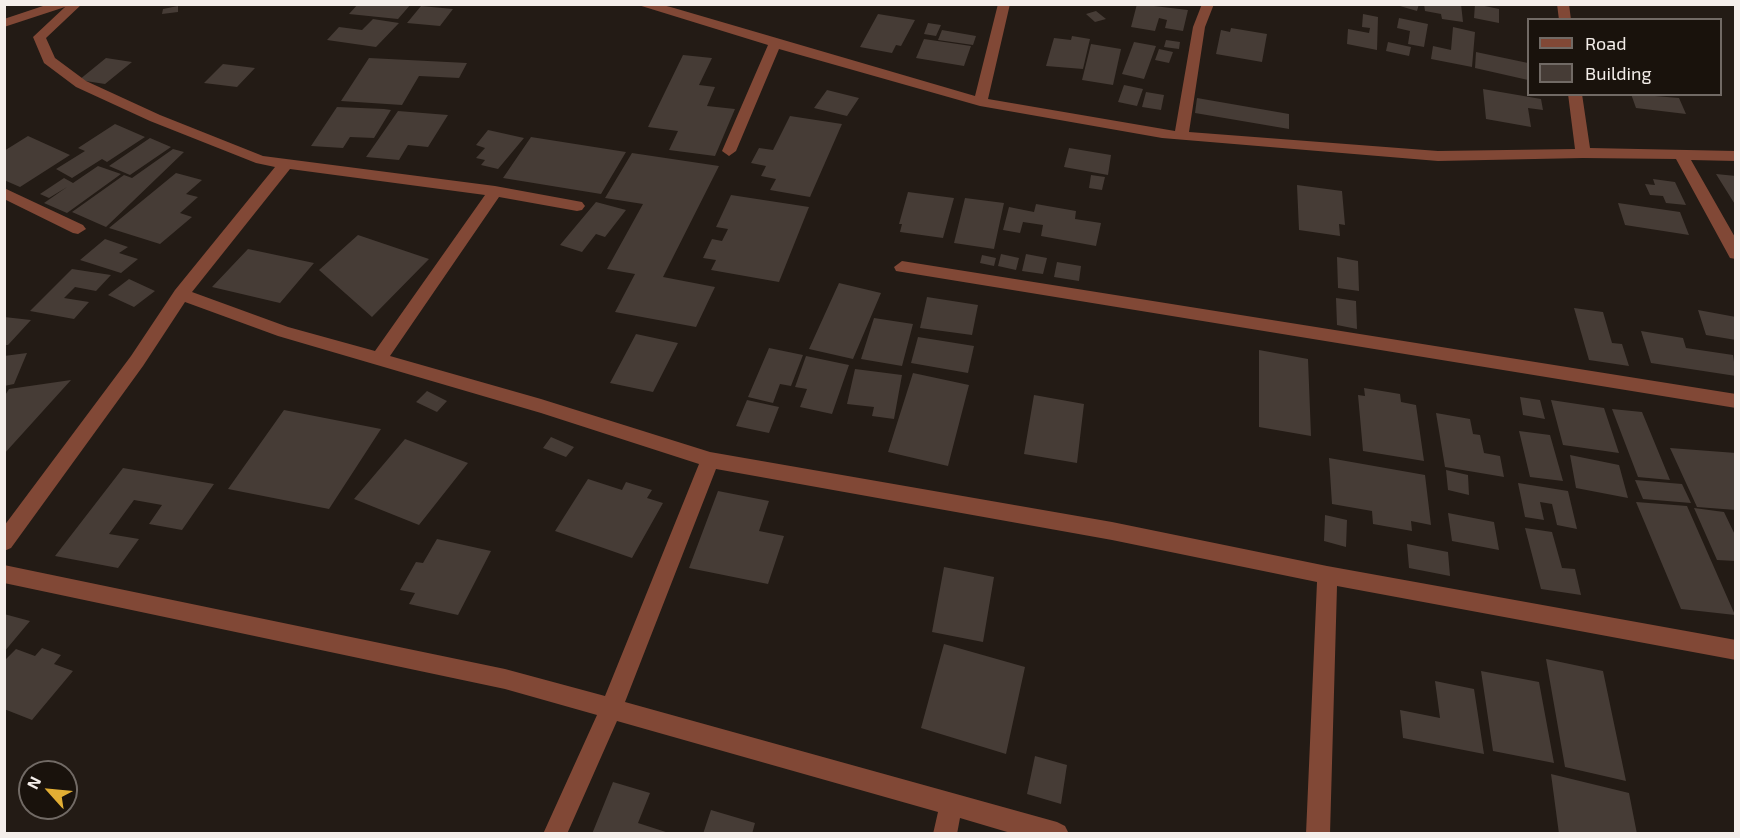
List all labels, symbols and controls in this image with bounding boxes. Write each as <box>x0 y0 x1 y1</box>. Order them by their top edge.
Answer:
legend <box>1527 18 1722 96</box>
text: Road <box>1585 32 1626 54</box>
text: Building <box>1585 62 1652 84</box>
north arrow <box>18 760 78 820</box>
text: N <box>22 773 44 792</box>

